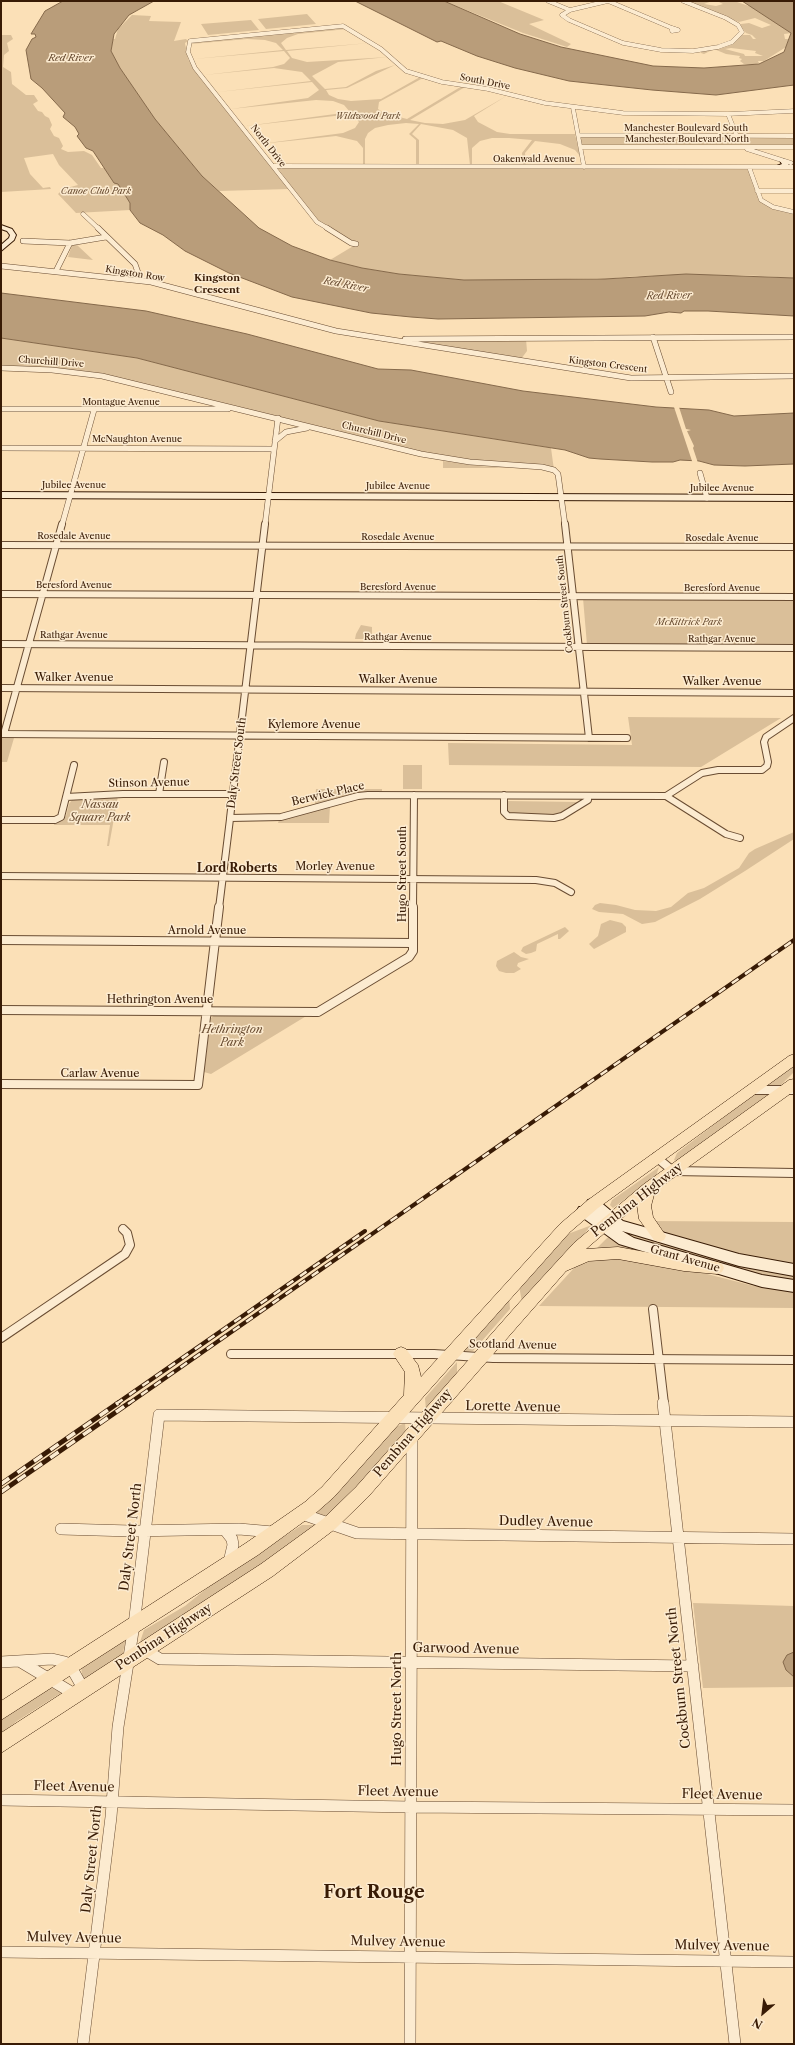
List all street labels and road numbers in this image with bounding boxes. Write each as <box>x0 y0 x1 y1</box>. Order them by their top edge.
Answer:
street label: South Drive <box>459 72 511 92</box>
street label: North Drive <box>248 123 288 169</box>
street label: Manchester Boulevard South <box>624 123 748 133</box>
street label: Manchester Boulevard North <box>625 134 749 144</box>
street label: Oakenwald Avenue <box>493 154 575 164</box>
street label: Kingston Row <box>105 264 165 284</box>
street label: Churchill Drive <box>18 354 84 370</box>
street label: Kingston Crescent <box>568 355 648 375</box>
street label: Montague Avenue <box>82 397 160 407</box>
street label: Churchill Drive <box>341 420 407 446</box>
street label: McNaughton Avenue <box>92 434 182 444</box>
street label: Jubilee Avenue <box>42 480 106 490</box>
street label: Jubilee Avenue <box>366 481 430 491</box>
street label: Jubilee Avenue <box>690 483 754 493</box>
street label: Rosedale Avenue <box>37 531 111 541</box>
street label: Rosedale Avenue <box>361 532 435 542</box>
street label: Rosedale Avenue <box>685 533 759 543</box>
street label: Cockburn Street South <box>554 555 576 653</box>
street label: Beresford Avenue <box>36 580 112 590</box>
street label: Beresford Avenue <box>360 582 436 592</box>
street label: Beresford Avenue <box>684 583 760 593</box>
street label: Rathgar Avenue <box>40 630 108 640</box>
street label: Rathgar Avenue <box>364 632 432 642</box>
street label: Rathgar Avenue <box>688 634 756 644</box>
street label: Walker Avenue <box>35 671 113 685</box>
street label: Walker Avenue <box>359 673 437 687</box>
street label: Walker Avenue <box>683 675 761 689</box>
street label: Daly Street South <box>225 717 249 809</box>
street label: Kylemore Avenue <box>268 718 360 732</box>
street label: Stinson Avenue <box>108 776 190 790</box>
street label: Berwick Place <box>290 779 366 809</box>
street label: Hugo Street South <box>396 826 410 922</box>
street label: Morley Avenue <box>295 860 375 874</box>
street label: Arnold Avenue <box>168 924 246 938</box>
street label: Hethrington Avenue <box>107 993 213 1007</box>
street label: Carlaw Avenue <box>61 1067 139 1081</box>
street label: Pembina Highway <box>588 1159 686 1241</box>
street label: Grant Avenue <box>649 1243 721 1275</box>
street label: Scotland Avenue <box>469 1338 557 1352</box>
street label: Pembina Highway <box>370 1386 456 1480</box>
street label: Lorette Avenue <box>465 1398 561 1416</box>
street label: Daly Street North <box>117 1482 145 1592</box>
street label: Dudley Avenue <box>499 1513 593 1531</box>
street label: Pembina Highway <box>113 1600 215 1674</box>
street label: Cockburn Street North <box>664 1606 694 1750</box>
street label: Garwood Avenue <box>412 1640 520 1658</box>
street label: Hugo Street North <box>389 1652 405 1766</box>
street label: Fleet Avenue <box>33 1778 115 1796</box>
street label: Fleet Avenue <box>357 1783 439 1801</box>
street label: Fleet Avenue <box>681 1786 763 1804</box>
street label: Daly Street North <box>79 1804 105 1914</box>
street label: Mulvey Avenue <box>26 1929 122 1947</box>
street label: Mulvey Avenue <box>350 1933 446 1951</box>
street label: Mulvey Avenue <box>674 1937 770 1955</box>

